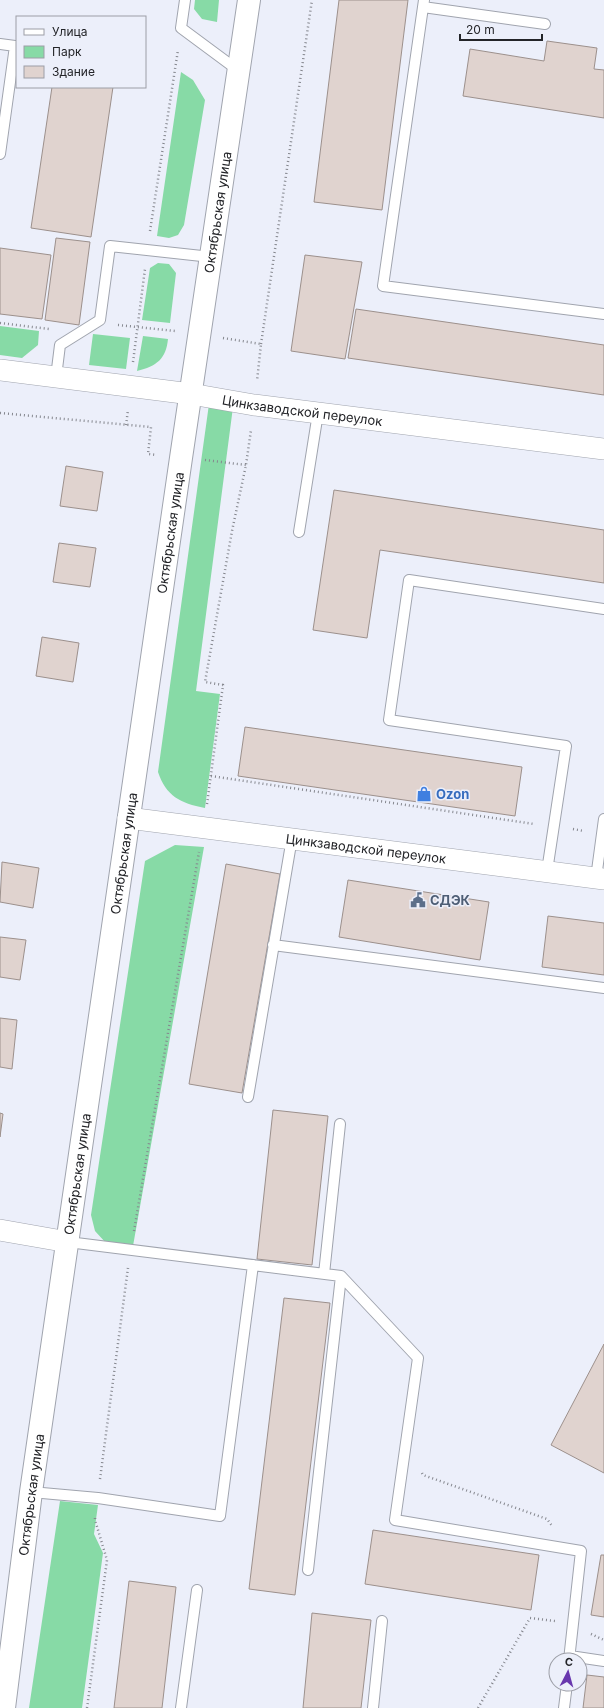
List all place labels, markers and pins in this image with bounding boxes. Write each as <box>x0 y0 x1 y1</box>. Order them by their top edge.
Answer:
shop icon: Ozon <box>415 785 433 803</box>
place label: Ozon <box>436 786 469 802</box>
public building icon: СДЭК <box>409 891 427 909</box>
place label: СДЭК <box>430 892 471 908</box>

